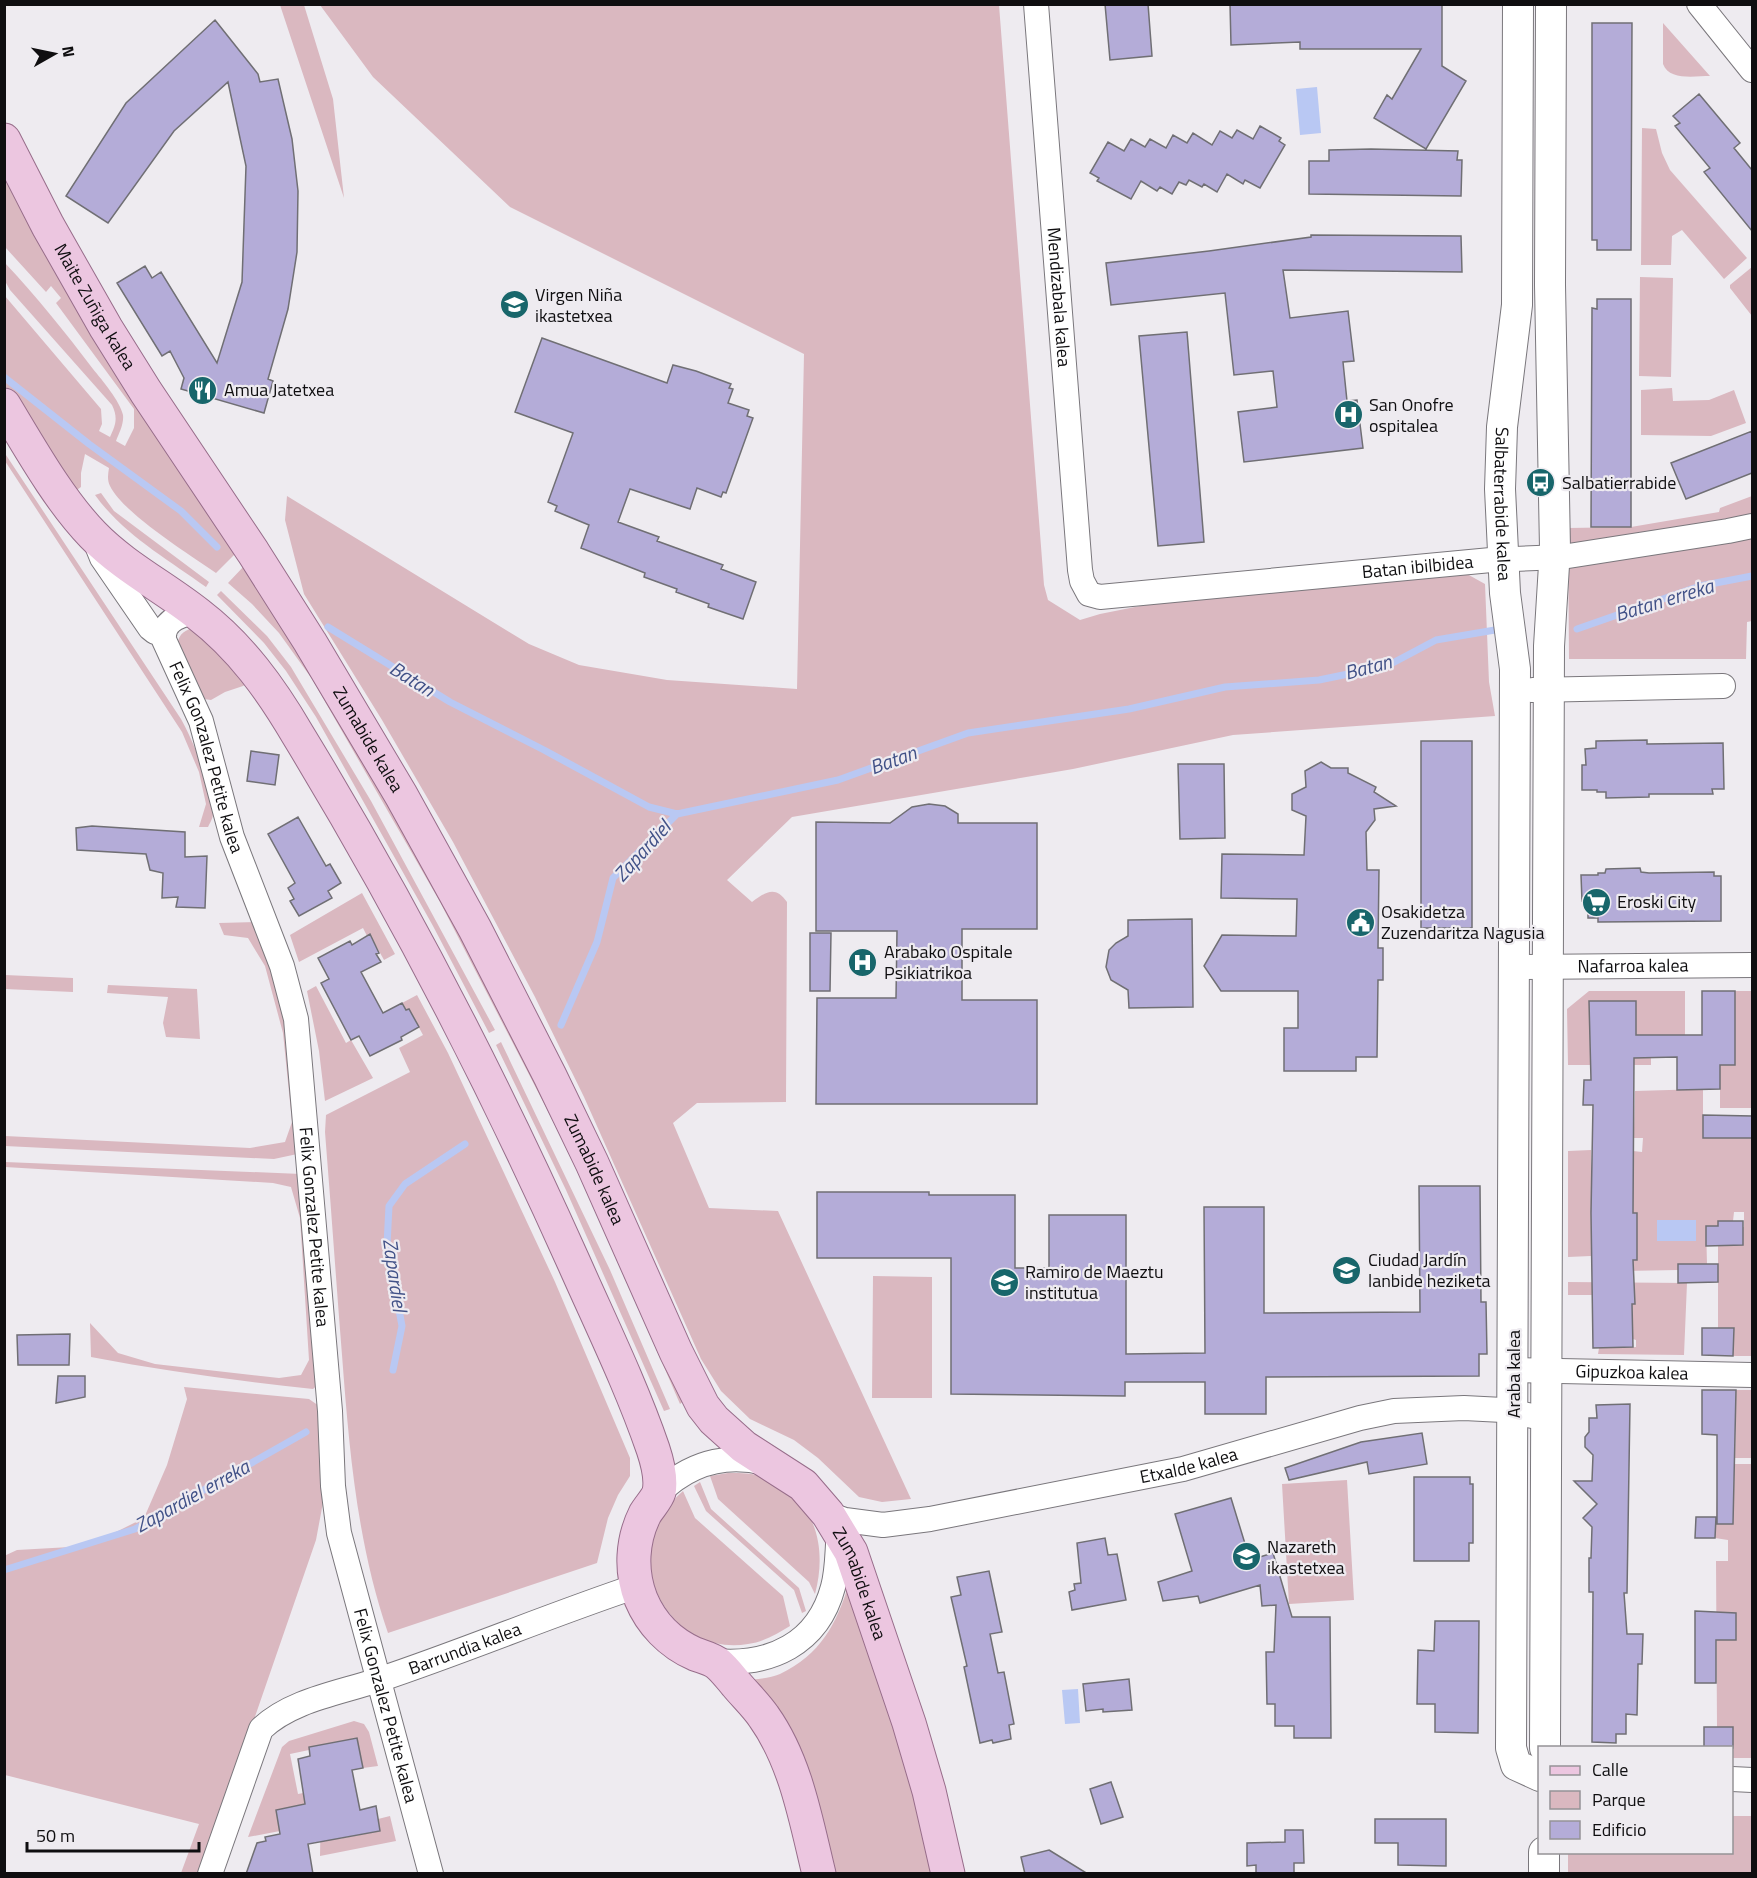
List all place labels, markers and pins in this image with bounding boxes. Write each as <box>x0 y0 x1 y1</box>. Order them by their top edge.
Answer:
place label: Virgen Niña ikastetxea <box>535 281 622 329</box>
school or university icon: Virgen Niña ikastetxea <box>498 289 530 321</box>
restaurant icon: Amua Jatetxea <box>187 374 219 406</box>
place label: Amua Jatetxea <box>224 376 334 403</box>
place label: San Onofre ospitalea <box>1369 391 1454 439</box>
hospital icon: San Onofre ospitalea <box>1332 399 1364 431</box>
bus stop icon: Salbatierrabide <box>1525 467 1557 499</box>
place label: Salbatierrabide <box>1562 469 1676 496</box>
supermarket icon: Eroski City <box>1580 886 1612 918</box>
place label: Eroski City <box>1617 888 1696 915</box>
place label: Osakidetza Zuzendaritza Nagusia <box>1381 898 1544 946</box>
public building icon: Osakidetza Zuzendaritza Nagusia <box>1344 906 1376 938</box>
place label: Arabako Ospitale Psikiatrikoa <box>884 938 1013 986</box>
hospital icon: Arabako Ospitale Psikiatrikoa <box>847 946 879 978</box>
place label: Ciudad Jardín lanbide heziketa <box>1368 1246 1490 1294</box>
school or university icon: Ciudad Jardín lanbide heziketa <box>1331 1254 1363 1286</box>
place label: Ramiro de Maeztu institutua <box>1025 1258 1163 1306</box>
school or university icon: Ramiro de Maeztu institutua <box>988 1266 1020 1298</box>
place label: Nazareth ikastetxea <box>1267 1533 1345 1581</box>
school or university icon: Nazareth ikastetxea <box>1230 1541 1262 1573</box>

